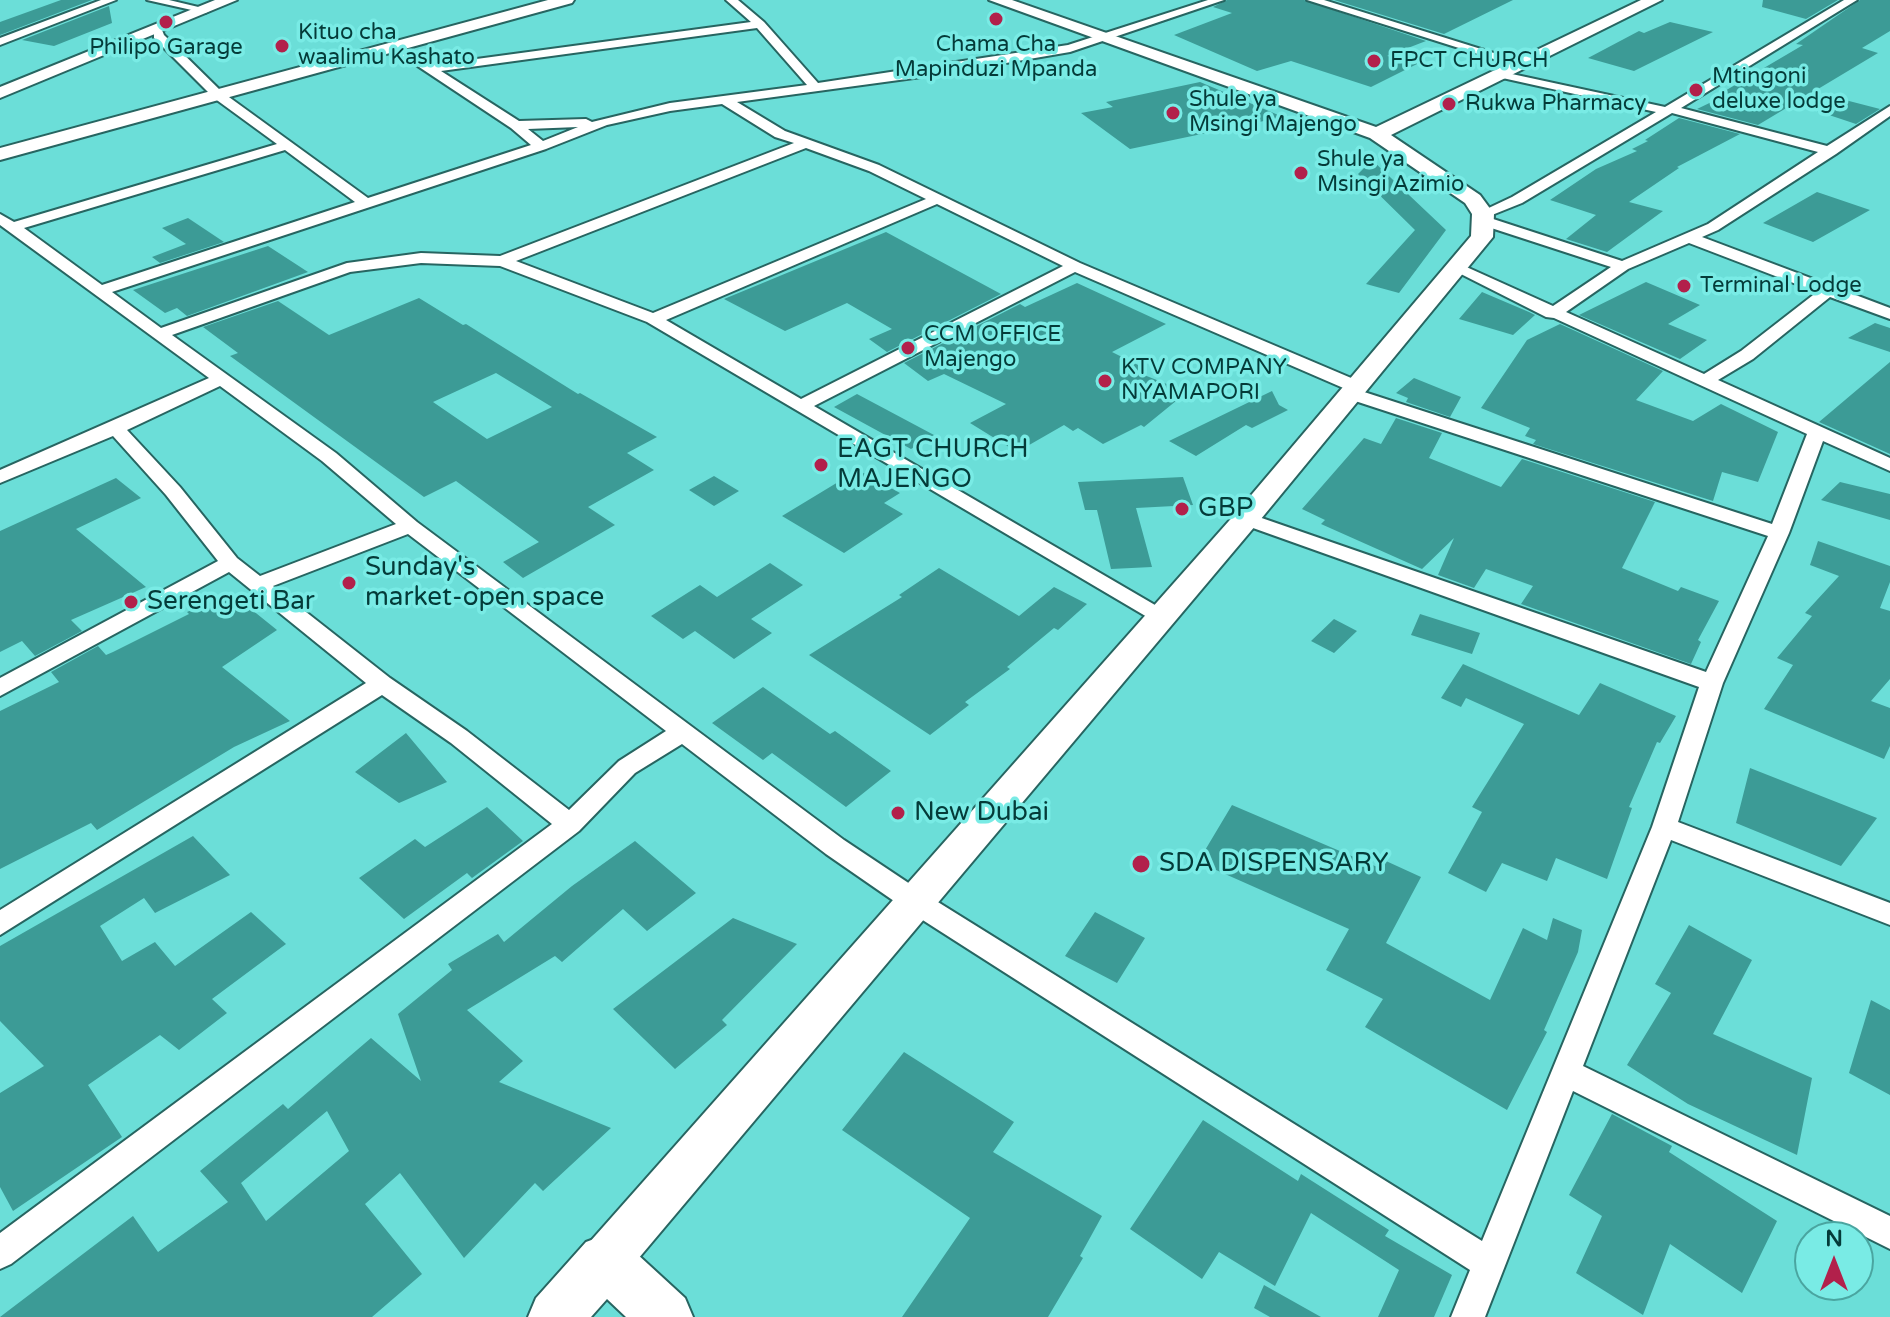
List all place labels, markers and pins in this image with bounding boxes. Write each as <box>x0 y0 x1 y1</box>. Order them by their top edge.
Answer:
marker: Chama Cha Mapinduzi Mpanda <box>987 10 1005 28</box>
marker: Philipo Garage <box>157 13 175 31</box>
place label: Kituo cha waalimu Kashato <box>298 20 475 72</box>
place label: Chama Cha Mapinduzi Mpanda <box>895 32 1097 84</box>
place label: Philipo Garage <box>89 35 243 61</box>
marker: Kituo cha waalimu Kashato <box>273 37 291 55</box>
place label: FPCT CHURCH <box>1390 48 1549 74</box>
marker: FPCT CHURCH <box>1365 52 1383 70</box>
place label: Mtingoni deluxe lodge <box>1712 64 1846 116</box>
marker: Mtingoni deluxe lodge <box>1687 81 1705 99</box>
place label: Shule ya Msingi Majengo <box>1189 87 1357 138</box>
place label: Rukwa Pharmacy <box>1465 91 1646 117</box>
marker: Rukwa Pharmacy <box>1440 95 1458 113</box>
marker: Shule ya Msingi Majengo <box>1164 104 1182 122</box>
place label: Shule ya Msingi Azimio <box>1317 147 1464 198</box>
marker: Shule ya Msingi Azimio <box>1292 164 1310 182</box>
place label: Terminal Lodge <box>1700 273 1862 299</box>
marker: Terminal Lodge <box>1675 277 1693 295</box>
place label: CCM OFFICE Majengo <box>924 322 1061 374</box>
marker: CCM OFFICE Majengo <box>899 339 917 357</box>
place label: KTV COMPANY NYAMAPORI <box>1121 355 1287 406</box>
marker: KTV COMPANY NYAMAPORI <box>1096 372 1114 390</box>
place label: EAGT CHURCH MAJENGO <box>837 434 1029 496</box>
marker: EAGT CHURCH MAJENGO <box>812 456 830 474</box>
place label: GBP <box>1198 493 1253 525</box>
marker: GBP <box>1173 500 1191 518</box>
place label: Sunday's market-open space <box>365 552 604 614</box>
marker: Sunday's market-open space <box>340 574 358 592</box>
place label: Serengeti Bar <box>147 586 315 618</box>
marker: Serengeti Bar <box>122 593 140 611</box>
place label: New Dubai <box>914 797 1049 829</box>
marker: New Dubai <box>889 804 907 822</box>
place label: SDA DISPENSARY <box>1159 848 1389 880</box>
marker: SDA DISPENSARY <box>1130 853 1152 875</box>

